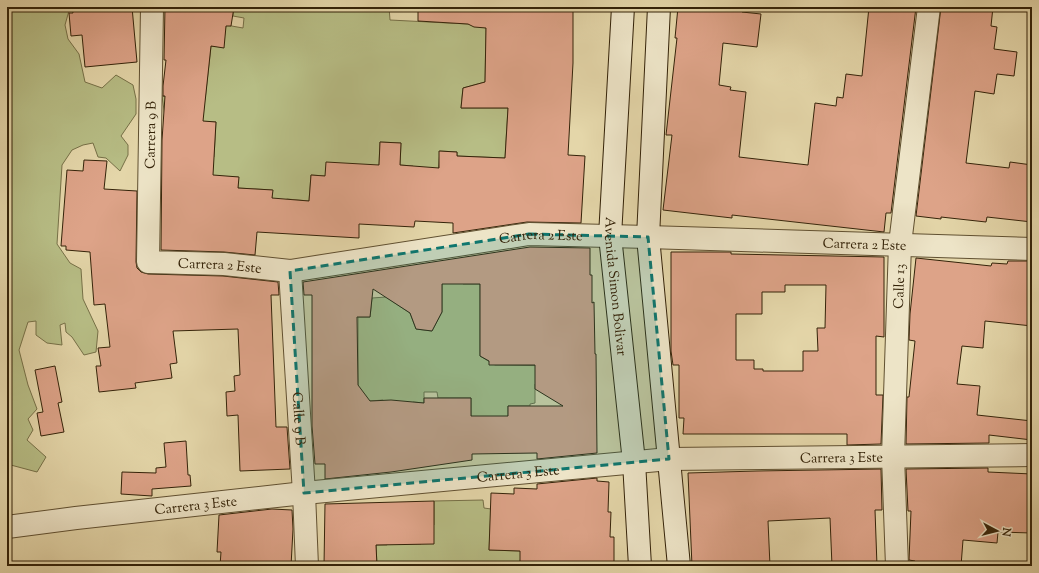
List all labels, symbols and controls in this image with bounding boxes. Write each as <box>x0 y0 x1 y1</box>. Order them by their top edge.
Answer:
street label: Carrera 9 B <box>141 101 163 169</box>
street label: Avenida Simon Bolivar <box>598 216 631 358</box>
street label: Carrera 2 Este <box>498 226 583 250</box>
street label: Carrera 2 Este <box>822 234 907 257</box>
street label: Carrera 2 Este <box>178 255 263 280</box>
street label: Calle 13 <box>890 263 911 309</box>
street label: Calle 9 B <box>286 392 309 446</box>
street label: Carrera 3 Este <box>800 449 883 470</box>
street label: Carrera 3 Este <box>476 461 561 489</box>
street label: Carrera 3 Este <box>154 492 238 521</box>
north arrow <box>977 511 1017 551</box>
text: N <box>997 526 1015 538</box>

